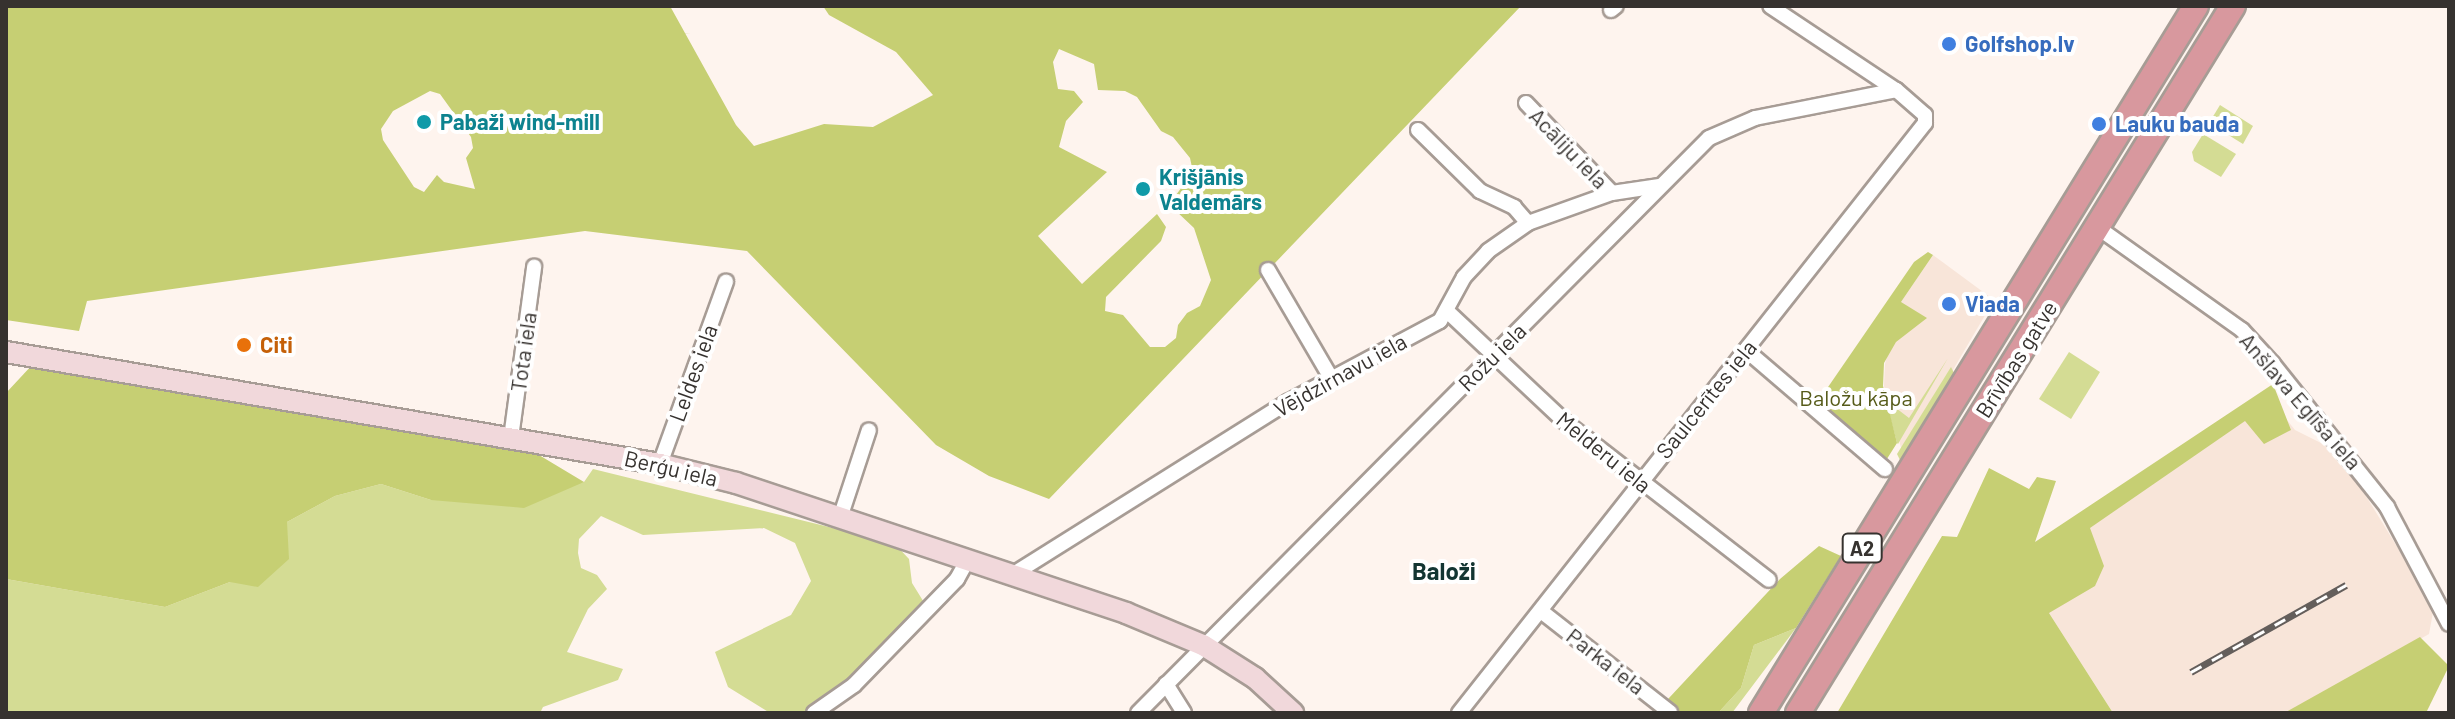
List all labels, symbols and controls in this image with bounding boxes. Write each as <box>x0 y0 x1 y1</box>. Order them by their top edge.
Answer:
place label: Golfshop.lv <box>1965 31 2075 57</box>
marker: Golfshop.lv <box>1940 35 1958 53</box>
street label: Acāliju iela <box>1524 102 1614 194</box>
place label: Pabaži wind-mill <box>440 109 600 135</box>
place label: Lauku bauda <box>2115 111 2239 137</box>
marker: Pabaži wind-mill <box>415 113 433 131</box>
marker: Lauku bauda <box>2090 115 2108 133</box>
place label: Krišjānis Valdemārs <box>1159 163 1262 214</box>
marker: Krišjānis Valdemārs <box>1134 180 1152 198</box>
place label: Viada <box>1965 291 2020 317</box>
marker: Viada <box>1940 295 1958 313</box>
street label: Brīvības gatve <box>1970 296 2062 422</box>
street label: Tota iela <box>504 310 542 394</box>
street label: Rožu iela <box>1453 318 1531 396</box>
street label: Leldes iela <box>663 321 723 425</box>
street label: Anšlava Eglīša iela <box>2234 327 2368 475</box>
street label: Vējdzirnavu iela <box>1269 328 1411 422</box>
place label: Citi <box>260 332 293 358</box>
street label: Saulcerītes iela <box>1650 335 1762 463</box>
marker: Citi <box>235 336 253 354</box>
park label: Baložu kāpa <box>1799 385 1913 411</box>
street label: Melderu iela <box>1551 406 1657 498</box>
street label: Berģu iela <box>622 444 720 492</box>
road number: A2 <box>1840 532 1884 564</box>
district label: Baloži <box>1412 557 1476 585</box>
street label: Parka iela <box>1562 622 1650 700</box>

